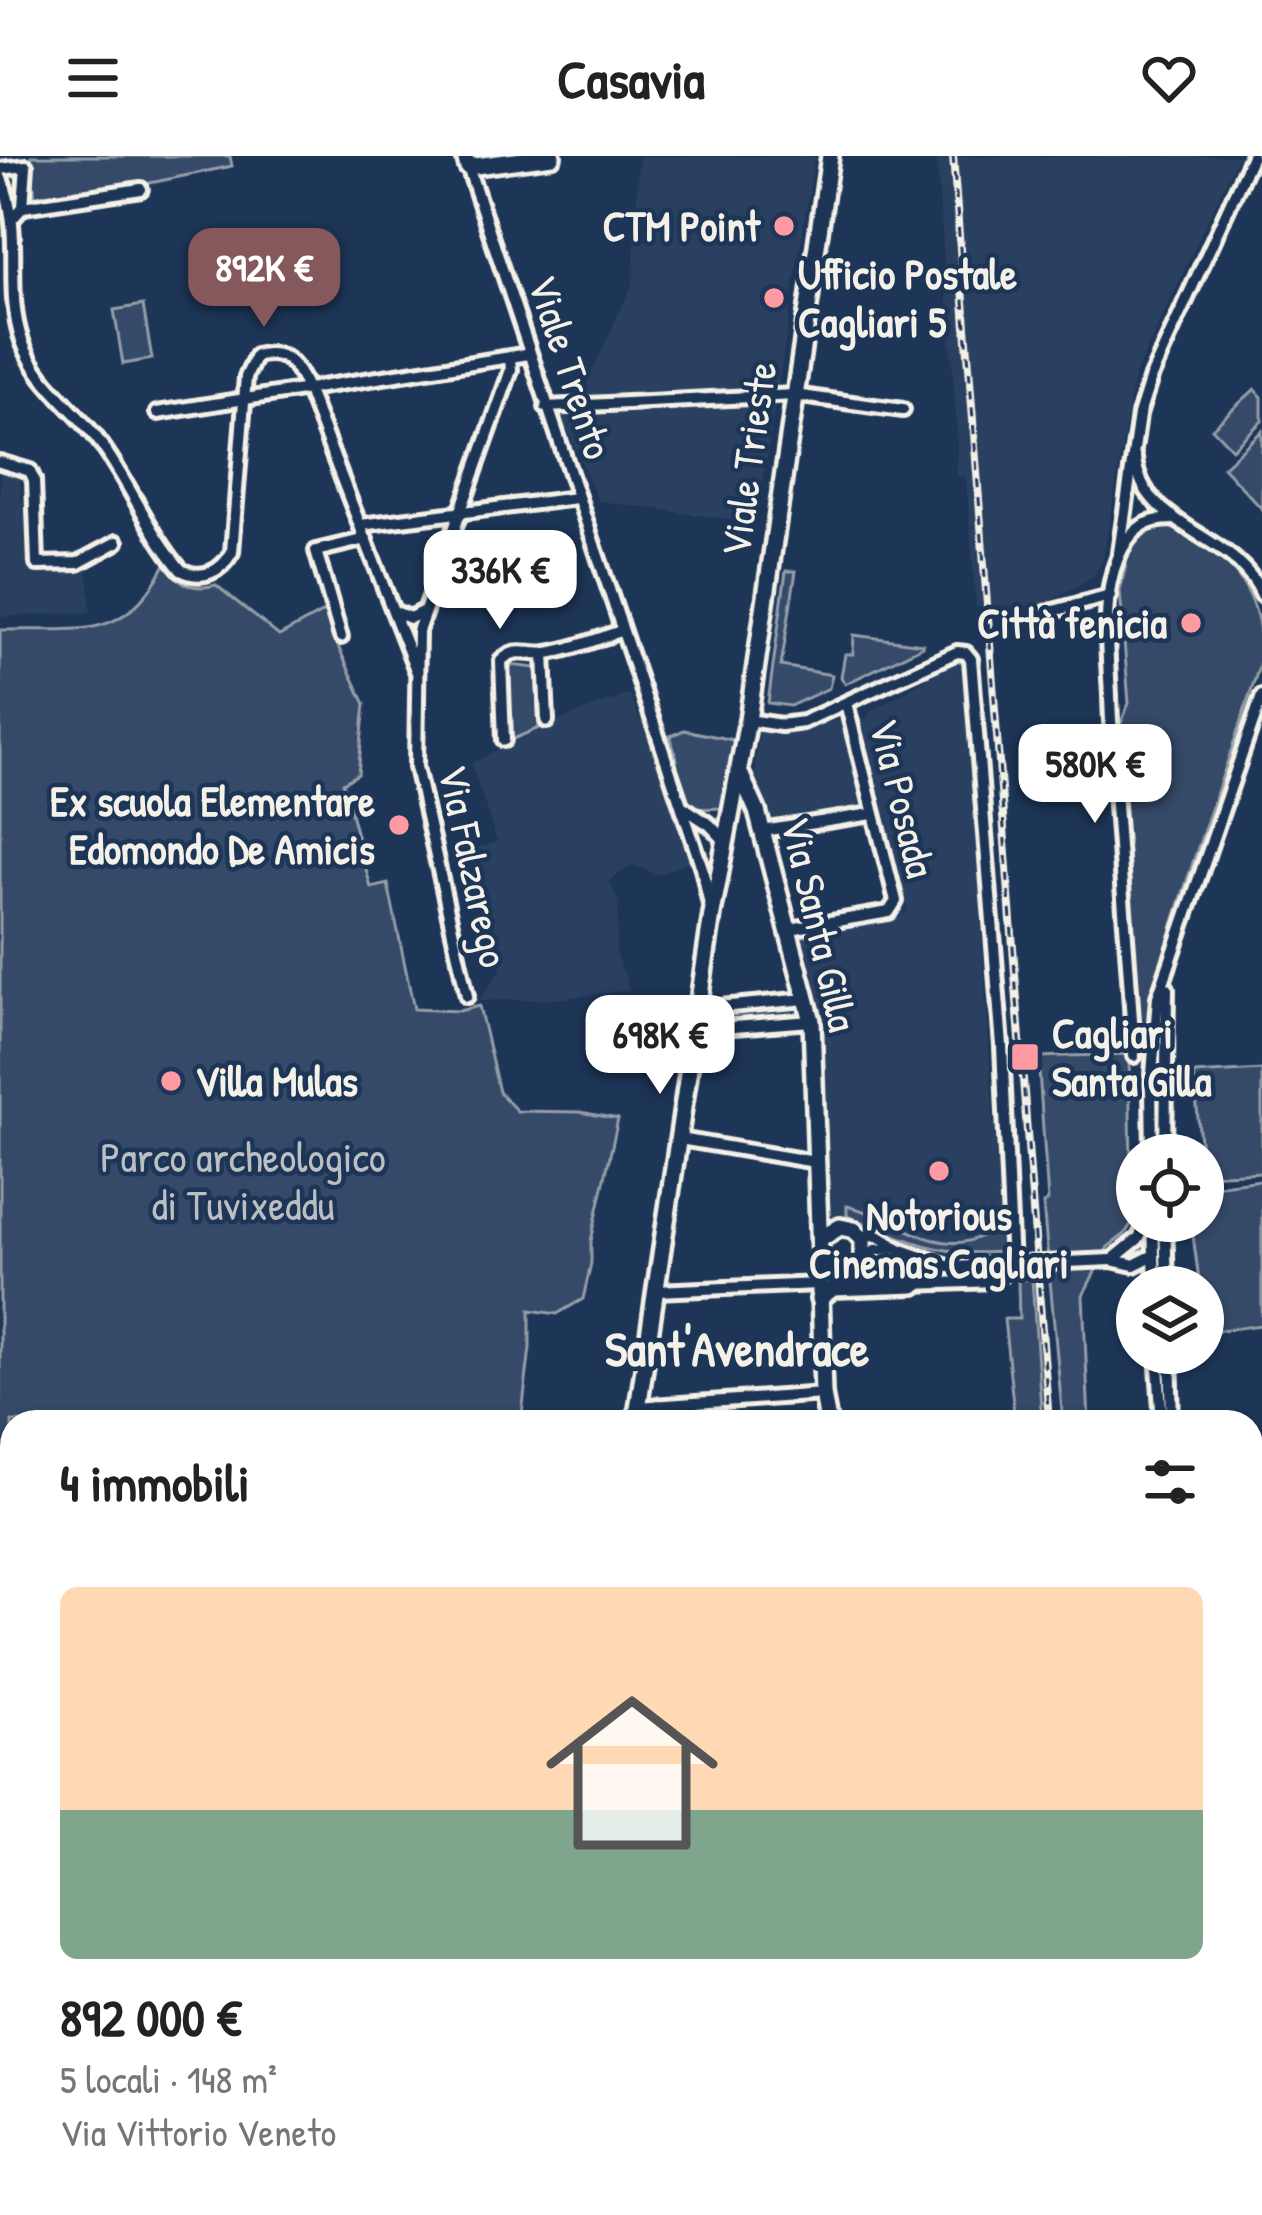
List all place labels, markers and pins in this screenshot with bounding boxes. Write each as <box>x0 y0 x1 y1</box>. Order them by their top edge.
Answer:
place label: CTM Point <box>603 197 762 254</box>
marker: CTM Point <box>771 213 797 239</box>
pin: 892K € <box>166 228 362 330</box>
place label: Ufficio Postale Cagliari 5 <box>798 245 1017 351</box>
marker: Ufficio Postale Cagliari 5 <box>761 285 787 311</box>
pin: 336K € <box>402 530 598 632</box>
place label: Città fenicia <box>977 594 1168 651</box>
marker: Città fenicia <box>1178 610 1204 636</box>
pin: 580K € <box>997 724 1193 826</box>
place label: Ex scuola Elementare Edomondo De Amicis <box>50 772 375 877</box>
marker: Ex scuola Elementare Edomondo De Amicis <box>386 812 412 838</box>
pin: 698K € <box>562 995 758 1097</box>
place label: Cagliari Santa Gilla <box>1052 1004 1212 1109</box>
marker: Cagliari Santa Gilla <box>1009 1041 1041 1073</box>
place label: Villa Mulas <box>195 1052 358 1109</box>
marker: Villa Mulas <box>158 1068 184 1094</box>
marker: Notorious Cinemas Cagliari <box>926 1158 952 1184</box>
place label: Notorious Cinemas Cagliari <box>809 1186 1069 1292</box>

